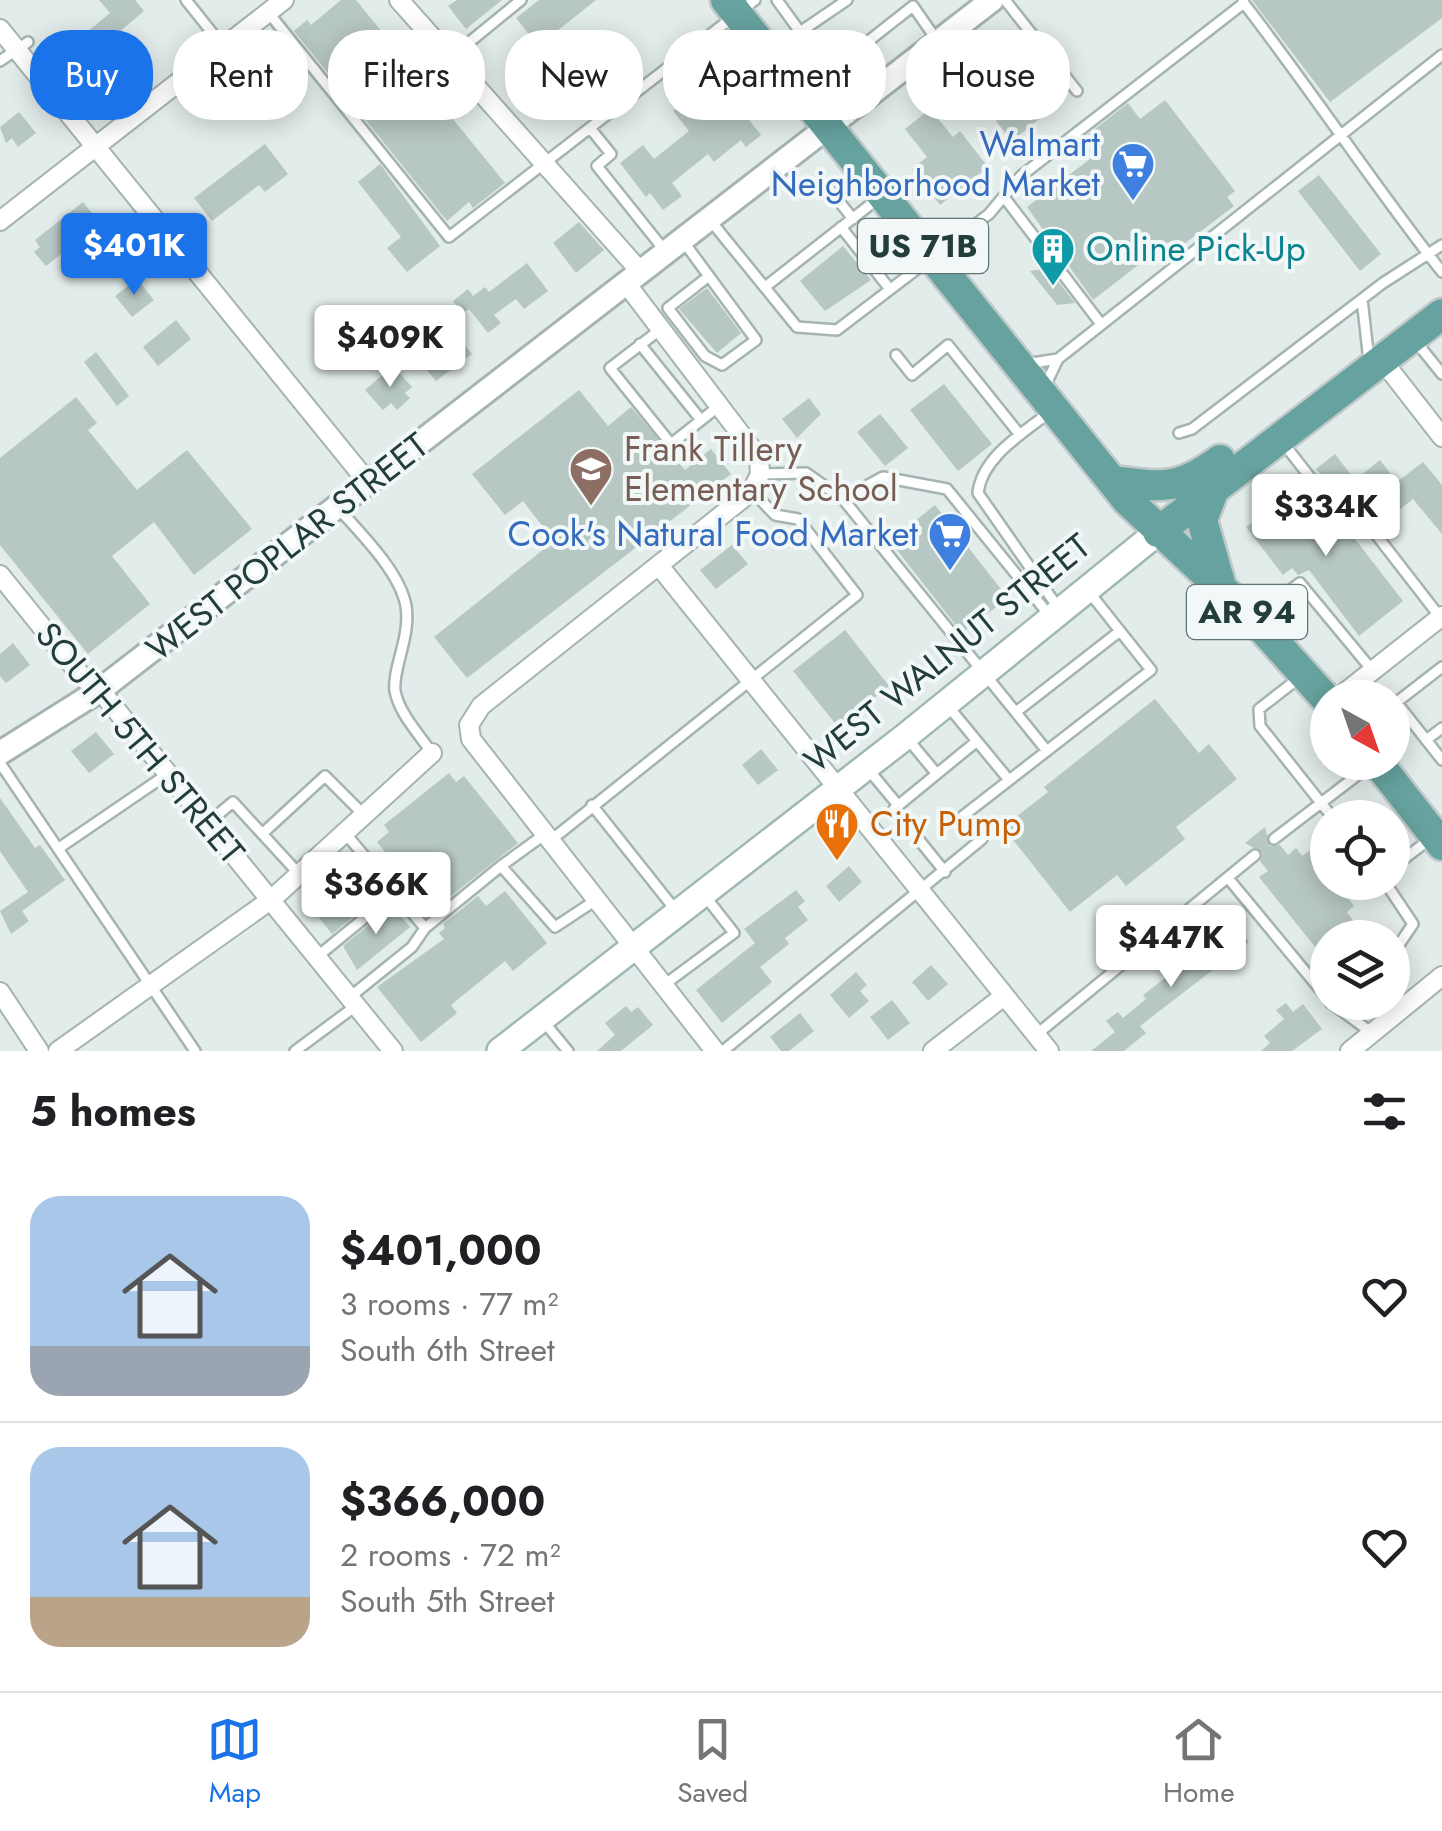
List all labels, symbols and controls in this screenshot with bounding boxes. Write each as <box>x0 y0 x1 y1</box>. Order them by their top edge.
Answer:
chip: Buy <box>30 30 153 120</box>
chip: Rent <box>173 30 308 120</box>
chip: Filters <box>328 30 485 120</box>
chip: New <box>505 30 643 120</box>
chip: Apartment <box>663 30 886 120</box>
chip: House <box>906 30 1070 120</box>
place label: Walmart Neighborhood Market <box>771 119 1101 209</box>
supermarket icon: Walmart Neighborhood Market <box>1110 141 1156 202</box>
pin: $401K <box>64 213 204 298</box>
road number: US 71B <box>858 219 988 273</box>
text: $401K <box>83 222 185 268</box>
place label: Online Pick-Up <box>1086 224 1306 274</box>
building icon: Online Pick-Up <box>1030 226 1076 287</box>
pin: $409K <box>320 305 460 390</box>
text: $409K <box>336 314 444 360</box>
street label: WEST POPLAR STREET <box>135 421 439 673</box>
place label: Frank Tillery Elementary School <box>624 424 898 514</box>
school or university icon: Frank Tillery Elementary School <box>568 446 614 507</box>
pin: $334K <box>1256 474 1396 559</box>
text: $334K <box>1274 483 1378 529</box>
place label: Cook's Natural Food Market <box>508 509 919 559</box>
supermarket icon: Cook's Natural Food Market <box>927 511 973 572</box>
street label: WEST WALNUT STREET <box>793 522 1101 784</box>
road number: AR 94 <box>1187 585 1307 639</box>
street label: SOUTH 5TH STREET <box>24 611 256 875</box>
north arrow <box>1310 680 1410 780</box>
map controls <box>1310 680 1410 1020</box>
place label: City Pump <box>870 799 1021 849</box>
button: locate <box>1310 800 1410 900</box>
restaurant icon: City Pump <box>814 801 860 862</box>
pin: $366K <box>306 852 446 937</box>
text: $366K <box>324 861 428 907</box>
pin: $447K <box>1101 905 1241 990</box>
text: $447K <box>1118 914 1224 960</box>
button: layers <box>1310 920 1410 1020</box>
text: 5 homes <box>30 1081 196 1142</box>
icon: filters <box>1357 1084 1412 1139</box>
text: $401,000 <box>340 1220 542 1281</box>
icon: home <box>110 1236 230 1356</box>
icon: heart <box>1357 1269 1412 1324</box>
text: 3 rooms · 77 m² <box>340 1281 558 1327</box>
text: South 6th Street <box>340 1327 555 1373</box>
text: $366,000 <box>340 1471 545 1532</box>
icon: home <box>110 1487 230 1607</box>
icon: heart <box>1357 1520 1412 1575</box>
text: 2 rooms · 72 m² <box>340 1532 561 1578</box>
text: South 5th Street <box>340 1578 554 1624</box>
tab: Map <box>207 1712 262 1813</box>
tab: Saved <box>677 1712 748 1813</box>
tab: Home <box>1163 1712 1235 1813</box>

